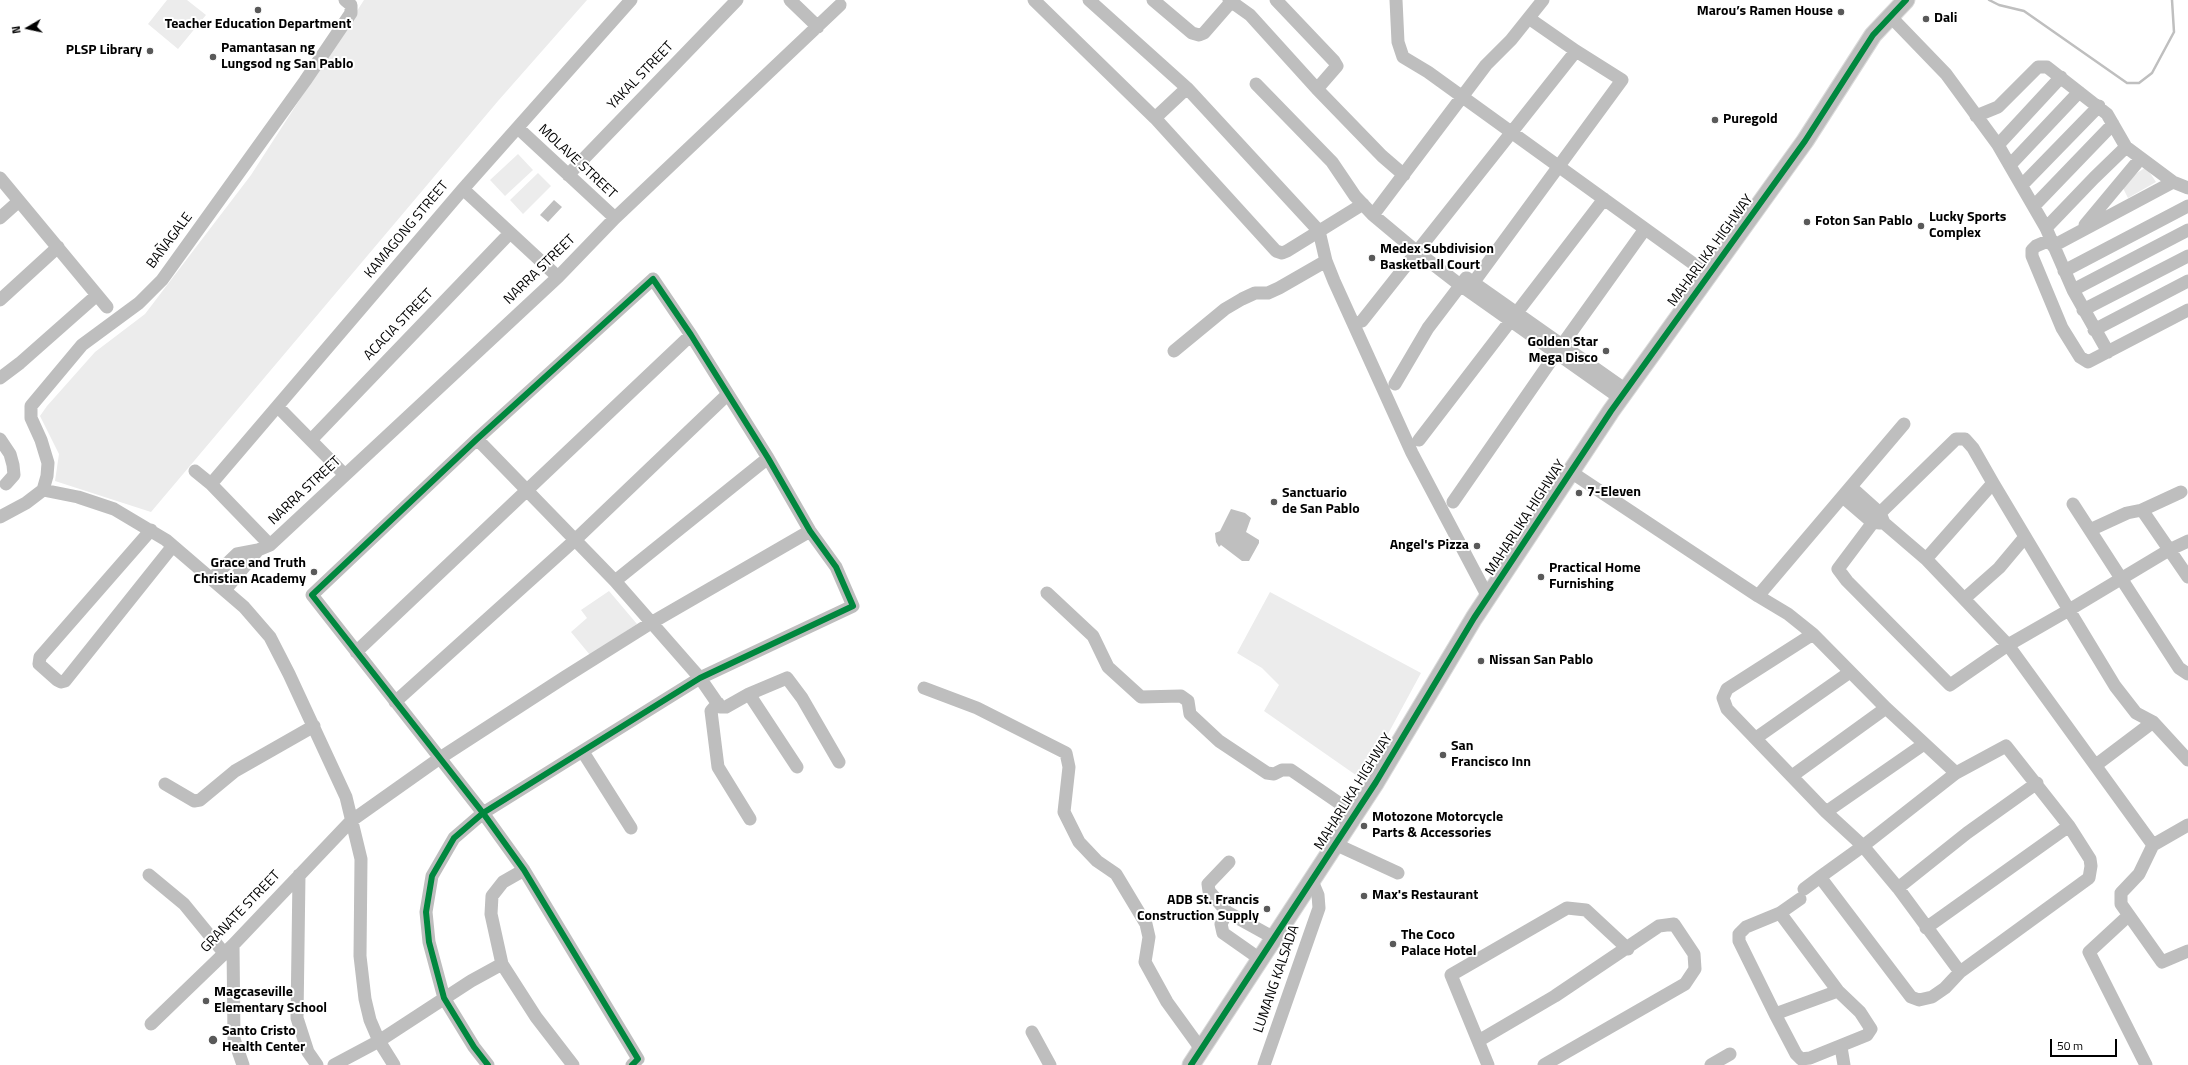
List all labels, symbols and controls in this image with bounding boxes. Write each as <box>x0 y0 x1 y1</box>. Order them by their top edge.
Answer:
place label: Marou’s Ramen House <box>1697 4 1833 20</box>
marker: Teacher Education Department <box>253 5 263 15</box>
marker: Marou’s Ramen House <box>1836 7 1846 17</box>
north arrow <box>8 8 48 48</box>
place label: Dali <box>1934 11 1957 27</box>
marker: Dali <box>1921 14 1931 24</box>
place label: Teacher Education Department <box>165 17 351 33</box>
text: N <box>8 25 25 35</box>
street label: YAKAL STREET <box>604 39 678 113</box>
place label: Pamantasan ng Lungsod ng San Pablo <box>221 41 353 74</box>
place label: PLSP Library <box>66 43 142 59</box>
marker: PLSP Library <box>145 46 155 56</box>
marker: Pamantasan ng Lungsod ng San Pablo <box>208 52 218 62</box>
place label: Puregold <box>1723 112 1778 128</box>
marker: Puregold <box>1710 115 1720 125</box>
street label: MOLAVE STREET <box>534 121 620 203</box>
street label: KAMAGONG STREET <box>361 178 453 282</box>
street label: MAHARLIKA HIGHWAY <box>1665 192 1757 310</box>
street label: BAÑAGALE <box>143 210 197 272</box>
place label: Lucky Sports Complex <box>1929 210 2006 242</box>
place label: Foton San Pablo <box>1815 214 1913 230</box>
marker: Foton San Pablo <box>1802 217 1812 227</box>
marker: Lucky Sports Complex <box>1916 221 1926 231</box>
street label: NARRA STREET <box>501 232 579 308</box>
place label: Medex Subdivision Basketball Court <box>1380 242 1494 274</box>
marker: Medex Subdivision Basketball Court <box>1367 253 1377 263</box>
street label: ACACIA STREET <box>361 286 437 364</box>
place label: Golden Star Mega Disco <box>1528 335 1598 368</box>
marker: Golden Star Mega Disco <box>1601 346 1611 356</box>
street label: NARRA STREET <box>265 453 345 529</box>
street label: MAHARLIKA HIGHWAY <box>1482 457 1570 579</box>
place label: 7-Eleven <box>1587 485 1641 501</box>
place label: Sanctuario de San Pablo <box>1282 486 1360 518</box>
marker: 7-Eleven <box>1574 488 1584 498</box>
marker: Sanctuario de San Pablo <box>1269 497 1279 507</box>
place label: Angel's Pizza <box>1390 538 1469 554</box>
marker: Angel's Pizza <box>1472 541 1482 551</box>
place label: Grace and Truth Christian Academy <box>193 556 306 588</box>
place label: Practical Home Furnishing <box>1549 561 1641 594</box>
marker: Grace and Truth Christian Academy <box>309 567 319 577</box>
marker: Practical Home Furnishing <box>1536 572 1546 582</box>
place label: Nissan San Pablo <box>1489 653 1593 669</box>
marker: Nissan San Pablo <box>1476 656 1486 666</box>
street label: MAHARLIKA HIGHWAY <box>1311 731 1397 853</box>
place label: San Francisco Inn <box>1451 739 1531 772</box>
marker: San Francisco Inn <box>1438 750 1448 760</box>
place label: Motozone Motorcycle Parts & Accessories <box>1372 810 1503 842</box>
marker: Motozone Motorcycle Parts & Accessories <box>1359 821 1369 831</box>
street label: GRANATE STREET <box>198 868 284 956</box>
place label: Max's Restaurant <box>1372 888 1478 904</box>
marker: Max's Restaurant <box>1359 891 1369 901</box>
place label: ADB St. Francis Construction Supply <box>1137 893 1259 926</box>
marker: ADB St. Francis Construction Supply <box>1262 904 1272 914</box>
street label: LUMANG KALSADA <box>1251 923 1303 1035</box>
place label: The Coco Palace Hotel <box>1401 928 1477 960</box>
marker: The Coco Palace Hotel <box>1388 939 1398 949</box>
place label: Magcaseville Elementary School <box>214 985 327 1018</box>
marker: Magcaseville Elementary School <box>201 996 211 1006</box>
place label: Santo Cristo Health Center <box>222 1024 305 1056</box>
scale bar <box>2052 1031 2119 1057</box>
marker: Santo Cristo Health Center <box>207 1034 219 1046</box>
text: 50 m <box>2057 1036 2083 1055</box>

